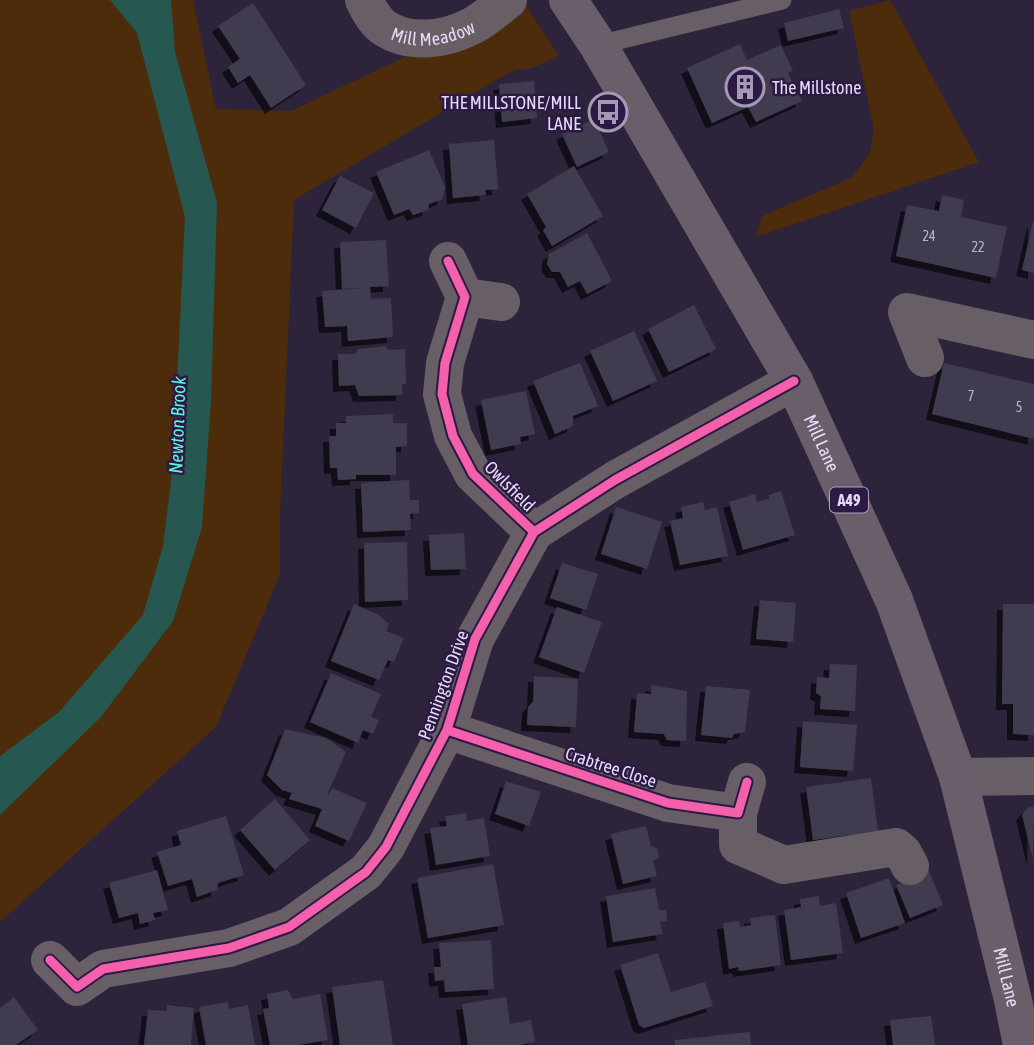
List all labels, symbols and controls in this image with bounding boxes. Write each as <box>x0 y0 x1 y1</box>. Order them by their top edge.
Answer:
street label: Mill Meadow <box>389 16 478 49</box>
building icon: The Millstone <box>724 66 766 108</box>
place label: The Millstone <box>772 77 861 98</box>
bus stop icon: THE MILLSTONE/MILL LANE <box>587 91 629 133</box>
place label: THE MILLSTONE/MILL LANE <box>441 92 581 134</box>
house number: 24 <box>922 228 936 244</box>
house number: 22 <box>971 239 985 255</box>
water label: Newton Brook <box>164 375 190 474</box>
house number: 7 <box>968 388 974 404</box>
house number: 5 <box>1016 399 1022 415</box>
street label: Mill Lane <box>800 411 844 475</box>
street label: Owlsfield <box>480 456 540 516</box>
road number: A49 <box>830 488 868 512</box>
street label: Pennington Drive <box>414 628 472 742</box>
street label: Crabtree Close <box>563 742 659 792</box>
street label: Mill Lane <box>990 945 1025 1008</box>

